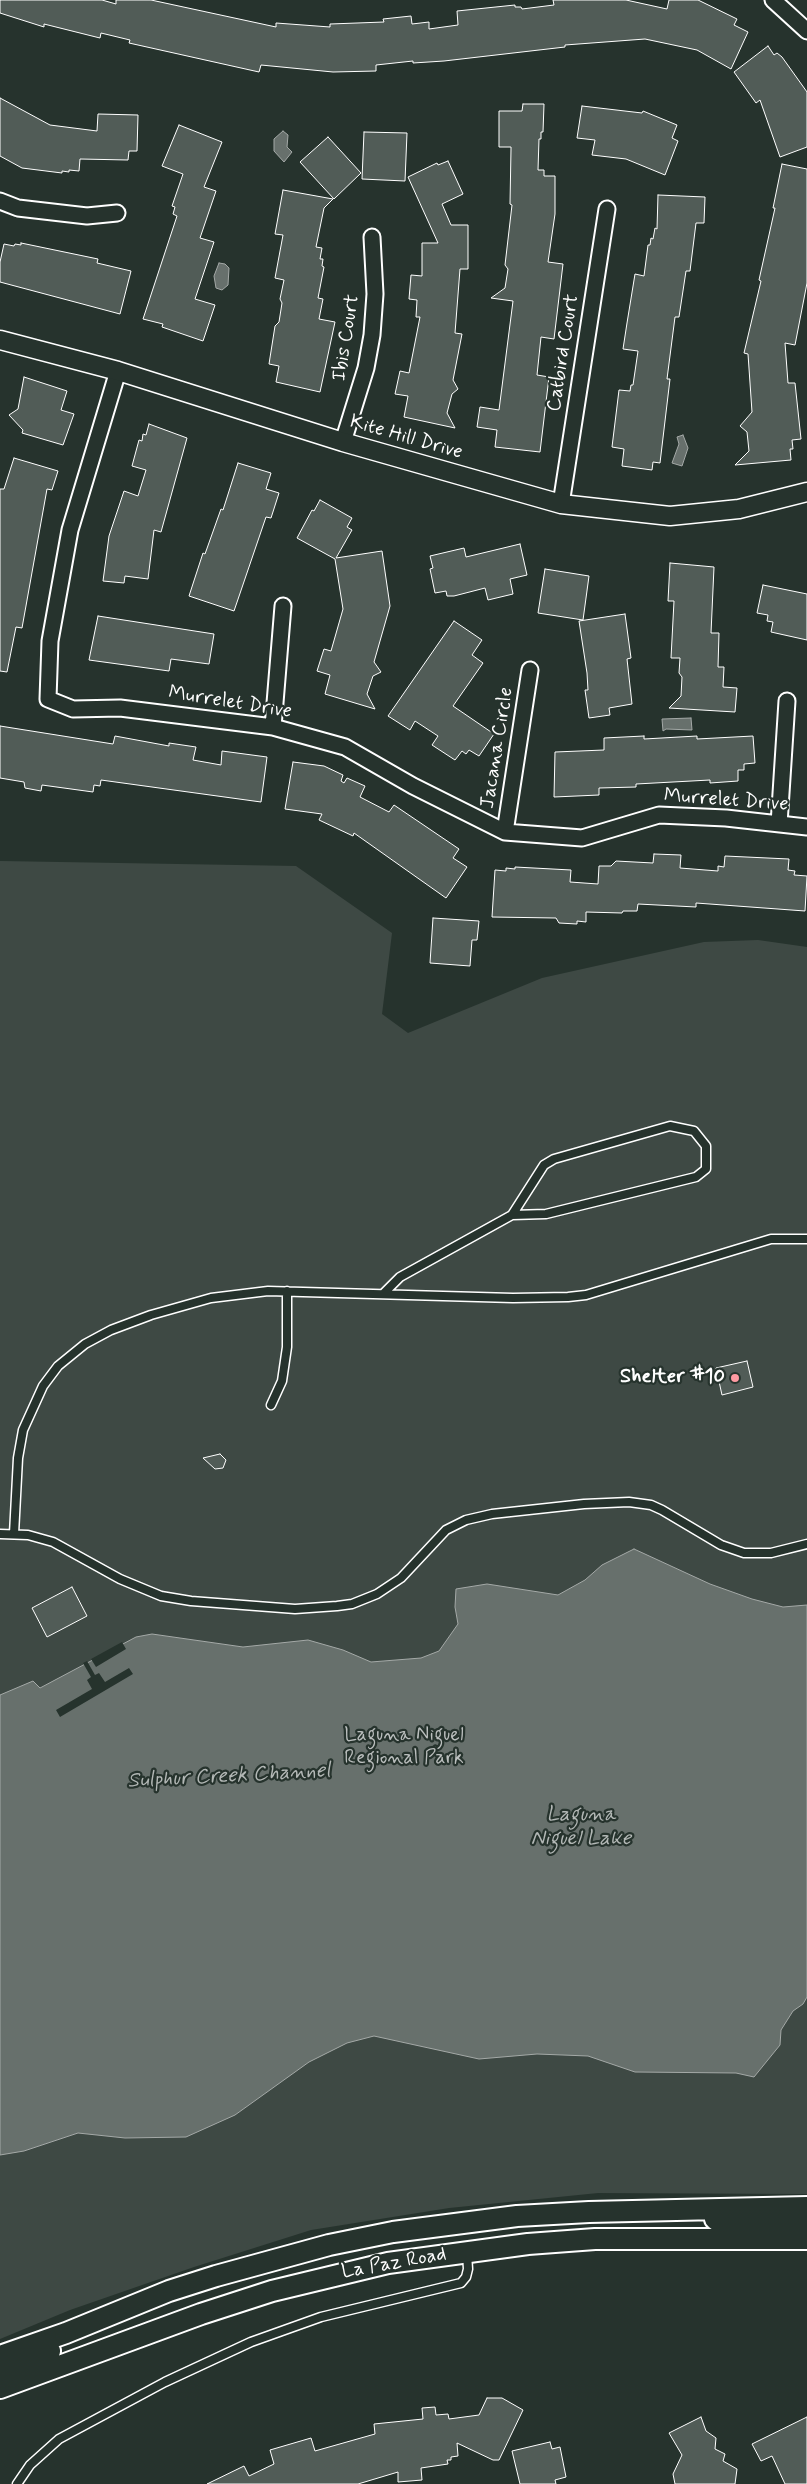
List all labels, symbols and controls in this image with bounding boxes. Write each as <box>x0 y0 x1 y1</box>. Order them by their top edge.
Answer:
street label: Ibis Court <box>328 293 366 383</box>
street label: Catbird Court <box>543 293 585 413</box>
street label: Kite Hill Drive <box>347 410 465 466</box>
street label: Murrelet Drive <box>167 681 293 725</box>
street label: Jacana Circle <box>477 686 519 810</box>
street label: Murrelet Drive <box>663 785 789 817</box>
place label: Shelter #10 <box>620 1366 725 1390</box>
marker: Shelter #10 <box>729 1372 741 1384</box>
park label: Laguna Niguel Regional Park <box>344 1724 464 1771</box>
water label: Sulphur Creek Channel <box>127 1759 331 1795</box>
water label: Laguna Niguel Lake <box>531 1803 631 1853</box>
street label: La Paz Road <box>340 2243 448 2285</box>

